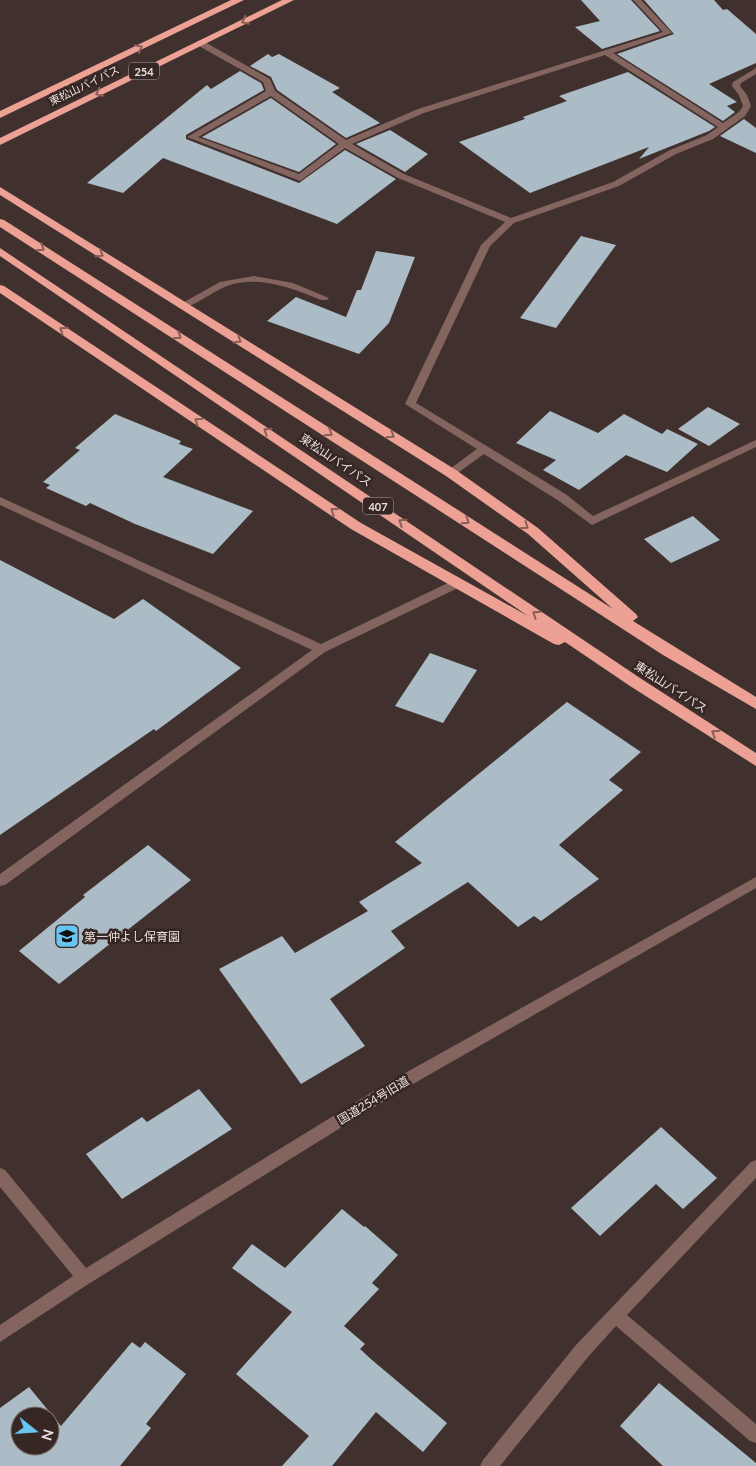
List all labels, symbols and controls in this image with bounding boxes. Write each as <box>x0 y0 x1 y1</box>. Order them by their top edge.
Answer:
one-way arrow <box>241 15 250 25</box>
one-way arrow <box>133 45 142 55</box>
street label: 東松山バイパス <box>47 62 121 108</box>
road number: 254 <box>129 62 159 80</box>
one-way arrow <box>95 87 104 97</box>
one-way arrow <box>35 242 45 251</box>
one-way arrow <box>94 248 104 257</box>
one-way arrow <box>60 327 69 337</box>
one-way arrow <box>172 329 181 339</box>
one-way arrow <box>232 334 241 344</box>
one-way arrow <box>195 417 204 427</box>
one-way arrow <box>324 427 333 436</box>
one-way arrow <box>264 428 273 437</box>
one-way arrow <box>386 428 395 438</box>
street label: 東松山バイパス <box>297 430 375 490</box>
road number: 407 <box>363 498 393 514</box>
one-way arrow <box>330 508 339 517</box>
one-way arrow <box>461 514 470 524</box>
one-way arrow <box>398 519 408 528</box>
one-way arrow <box>520 520 529 529</box>
one-way arrow <box>532 611 542 620</box>
street label: 東松山バイパス <box>632 658 710 716</box>
one-way arrow <box>711 730 720 740</box>
school or university icon: 第一仲よし保育園 <box>54 923 80 949</box>
place label: 第一仲よし保育園 <box>84 929 180 944</box>
street label: 国道254号旧道 <box>334 1073 412 1127</box>
north arrow <box>10 1406 60 1456</box>
text: N <box>38 1427 58 1443</box>

